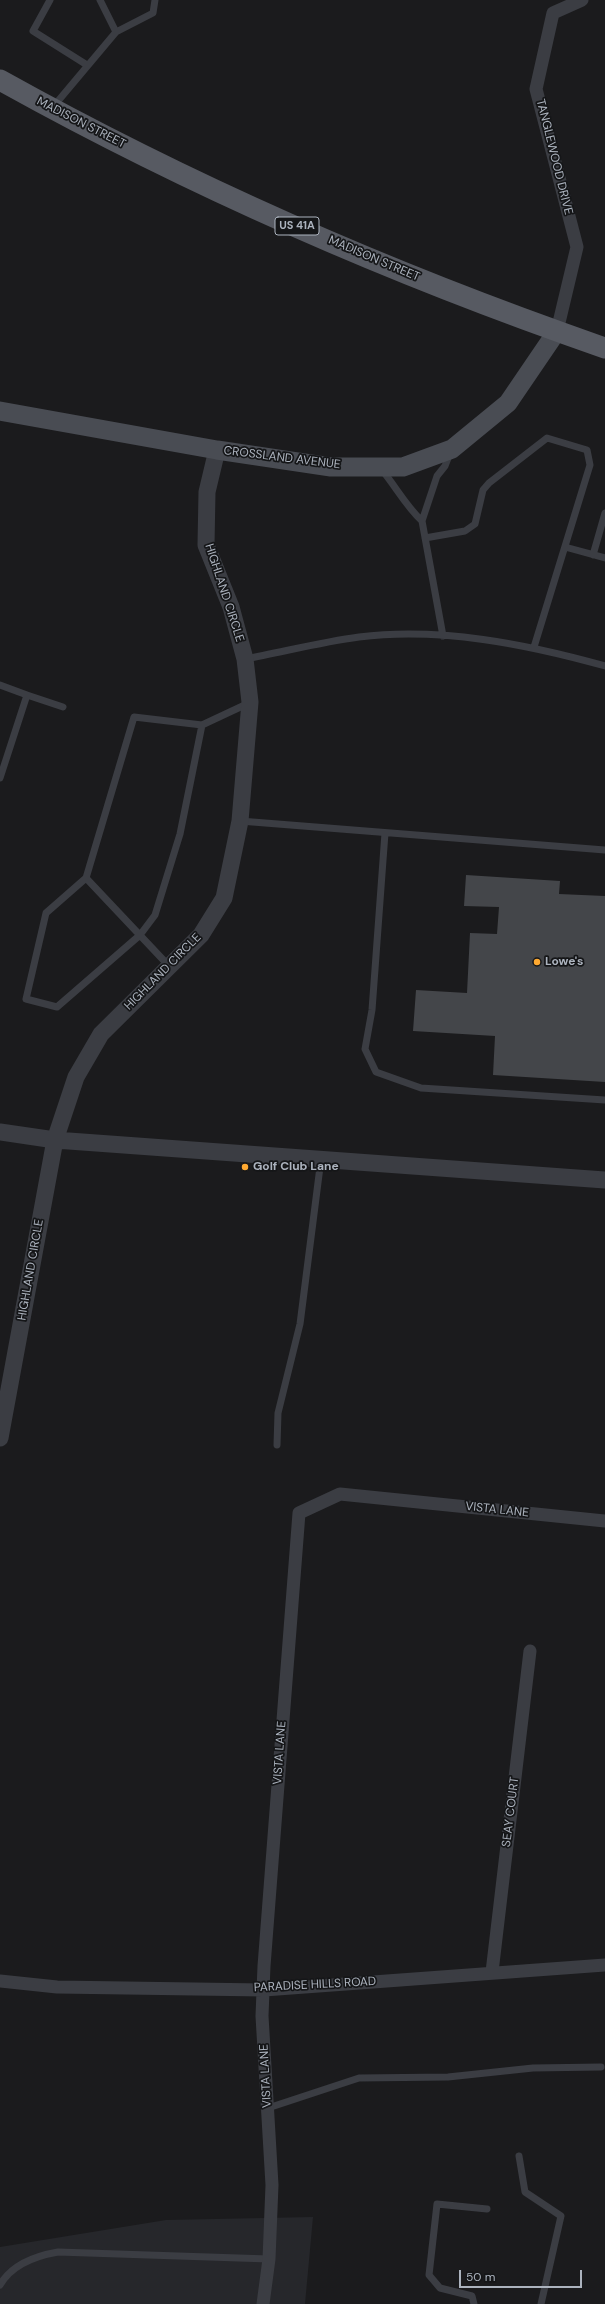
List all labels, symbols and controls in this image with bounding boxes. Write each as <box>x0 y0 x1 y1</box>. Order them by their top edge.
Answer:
street label: MADISON STREET <box>34 94 128 152</box>
street label: TANGLEWOOD DRIVE <box>533 98 575 216</box>
road number: US 41A <box>275 217 319 235</box>
street label: MADISON STREET <box>326 233 422 285</box>
street label: CROSSLAND AVENUE <box>223 444 341 472</box>
street label: HIGHLAND CIRCLE <box>201 542 247 644</box>
street label: HIGHLAND CIRCLE <box>122 931 204 1013</box>
place label: Lowe's <box>545 955 584 969</box>
marker: Lowe's <box>532 957 542 967</box>
place label: Golf Club Lane <box>253 1160 339 1174</box>
marker: Golf Club Lane <box>240 1162 250 1172</box>
street label: HIGHLAND CIRCLE <box>15 1218 47 1322</box>
street label: VISTA LANE <box>464 1499 530 1521</box>
street label: VISTA LANE <box>271 1721 289 1785</box>
street label: SEAY COURT <box>500 1776 522 1848</box>
street label: PARADISE HILLS ROAD <box>253 1975 377 1995</box>
street label: VISTA LANE <box>257 2044 275 2108</box>
scale bar <box>461 2262 584 2288</box>
text: 50 m <box>466 2269 495 2285</box>

